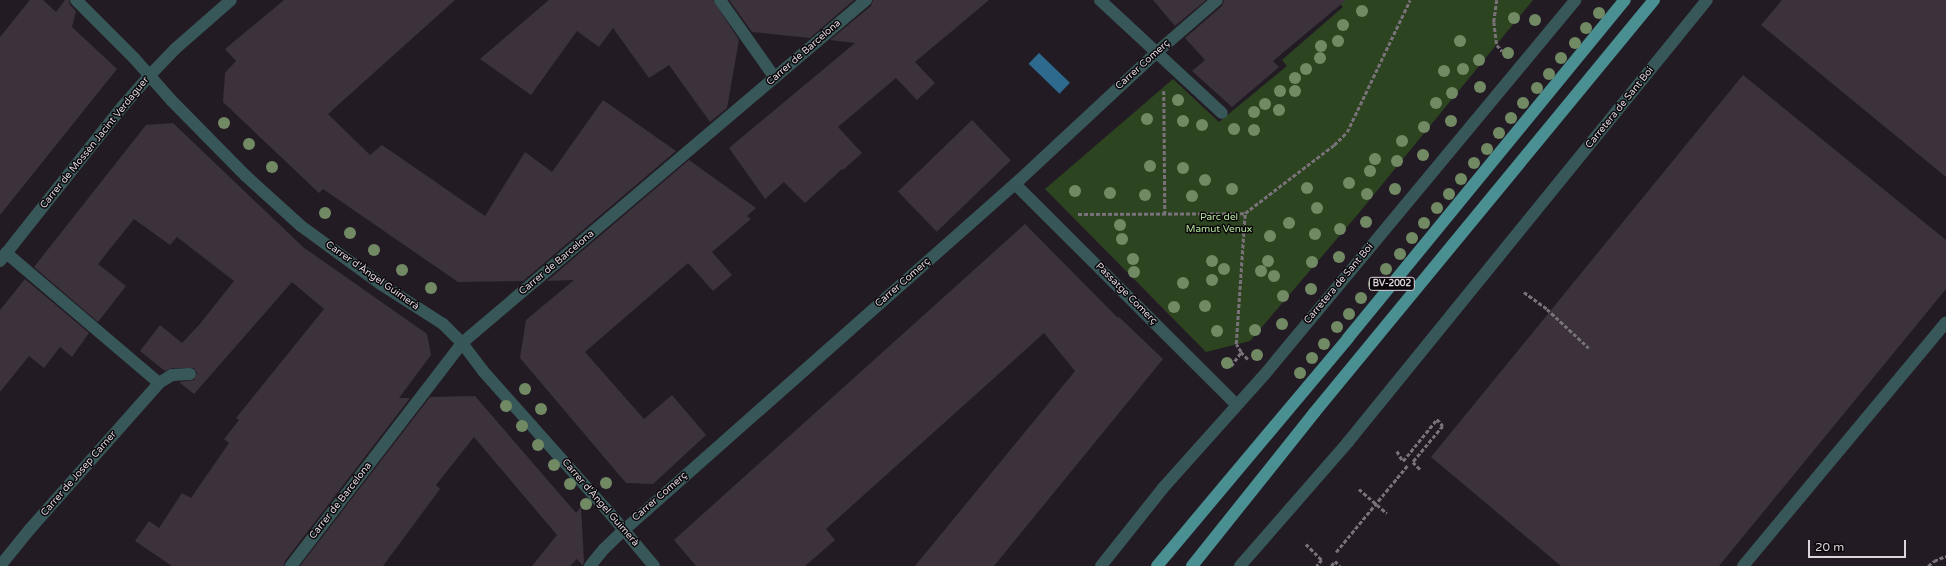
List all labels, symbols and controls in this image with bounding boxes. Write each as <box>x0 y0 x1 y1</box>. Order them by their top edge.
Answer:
street label: Carrer de Barcelona <box>765 18 843 88</box>
street label: Carrer Comerç <box>1113 37 1173 93</box>
street label: Carretera de Sant Boi <box>1583 65 1657 151</box>
street label: Carrer de Mossèn Jacint Verdaguer <box>38 75 152 211</box>
park label: Parc del Mamut Venux <box>1186 211 1252 234</box>
street label: Carrer de Barcelona <box>517 228 597 298</box>
street label: Carrer d'Àngel Guimerà <box>323 239 421 313</box>
street label: Carretera de Sant Boi <box>1302 241 1376 327</box>
street label: Carrer Comerç <box>873 256 933 310</box>
street label: Passatge Comerç <box>1093 261 1159 327</box>
road number: BV-2002 <box>1368 277 1416 291</box>
street label: Carrer de Josep Carner <box>39 429 119 519</box>
street label: Carrer d'Àngel Guimerà <box>559 457 641 549</box>
street label: Carrer de Barcelona <box>307 460 375 542</box>
street label: Carrer Comerç <box>630 470 690 524</box>
scale bar <box>1810 532 1908 558</box>
text: 20 m <box>1815 540 1844 554</box>

